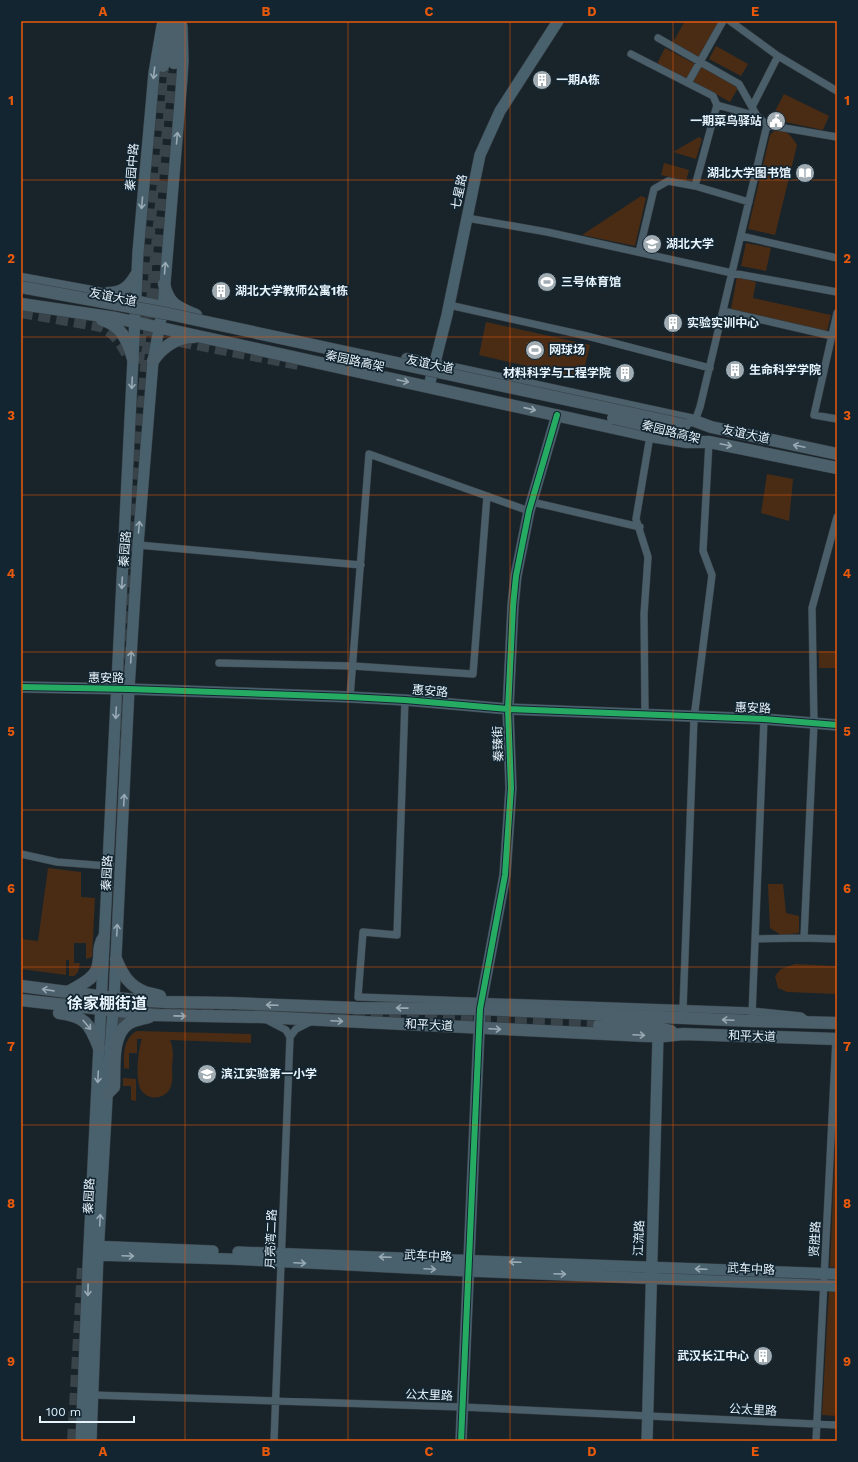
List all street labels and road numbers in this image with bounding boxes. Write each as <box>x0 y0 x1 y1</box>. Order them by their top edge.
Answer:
street label: 秦园中路 <box>123 142 141 192</box>
street label: 七星路 <box>448 173 470 211</box>
street label: 友谊大道 <box>88 285 138 309</box>
street label: 秦园路高架 <box>324 348 386 374</box>
street label: 友谊大道 <box>405 352 455 376</box>
street label: 秦园路高架 <box>640 418 702 446</box>
street label: 友谊大道 <box>721 422 771 446</box>
street label: 秦园路 <box>117 531 133 567</box>
street label: 惠安路 <box>88 671 124 685</box>
street label: 惠安路 <box>411 682 449 700</box>
street label: 惠安路 <box>735 700 771 716</box>
street label: 秦臻街 <box>490 726 506 762</box>
street label: 秦园路 <box>99 855 115 891</box>
street label: 和平大道 <box>405 1017 453 1033</box>
street label: 和平大道 <box>728 1028 776 1044</box>
street label: 秦园路 <box>81 1178 97 1214</box>
street label: 月亮湾二路 <box>263 1209 279 1269</box>
street label: 江流路 <box>631 1220 647 1256</box>
street label: 贤胜路 <box>807 1221 823 1257</box>
street label: 武车中路 <box>404 1248 452 1264</box>
street label: 武车中路 <box>727 1261 775 1277</box>
street label: 公太里路 <box>405 1387 453 1403</box>
street label: 公太里路 <box>729 1402 777 1418</box>

